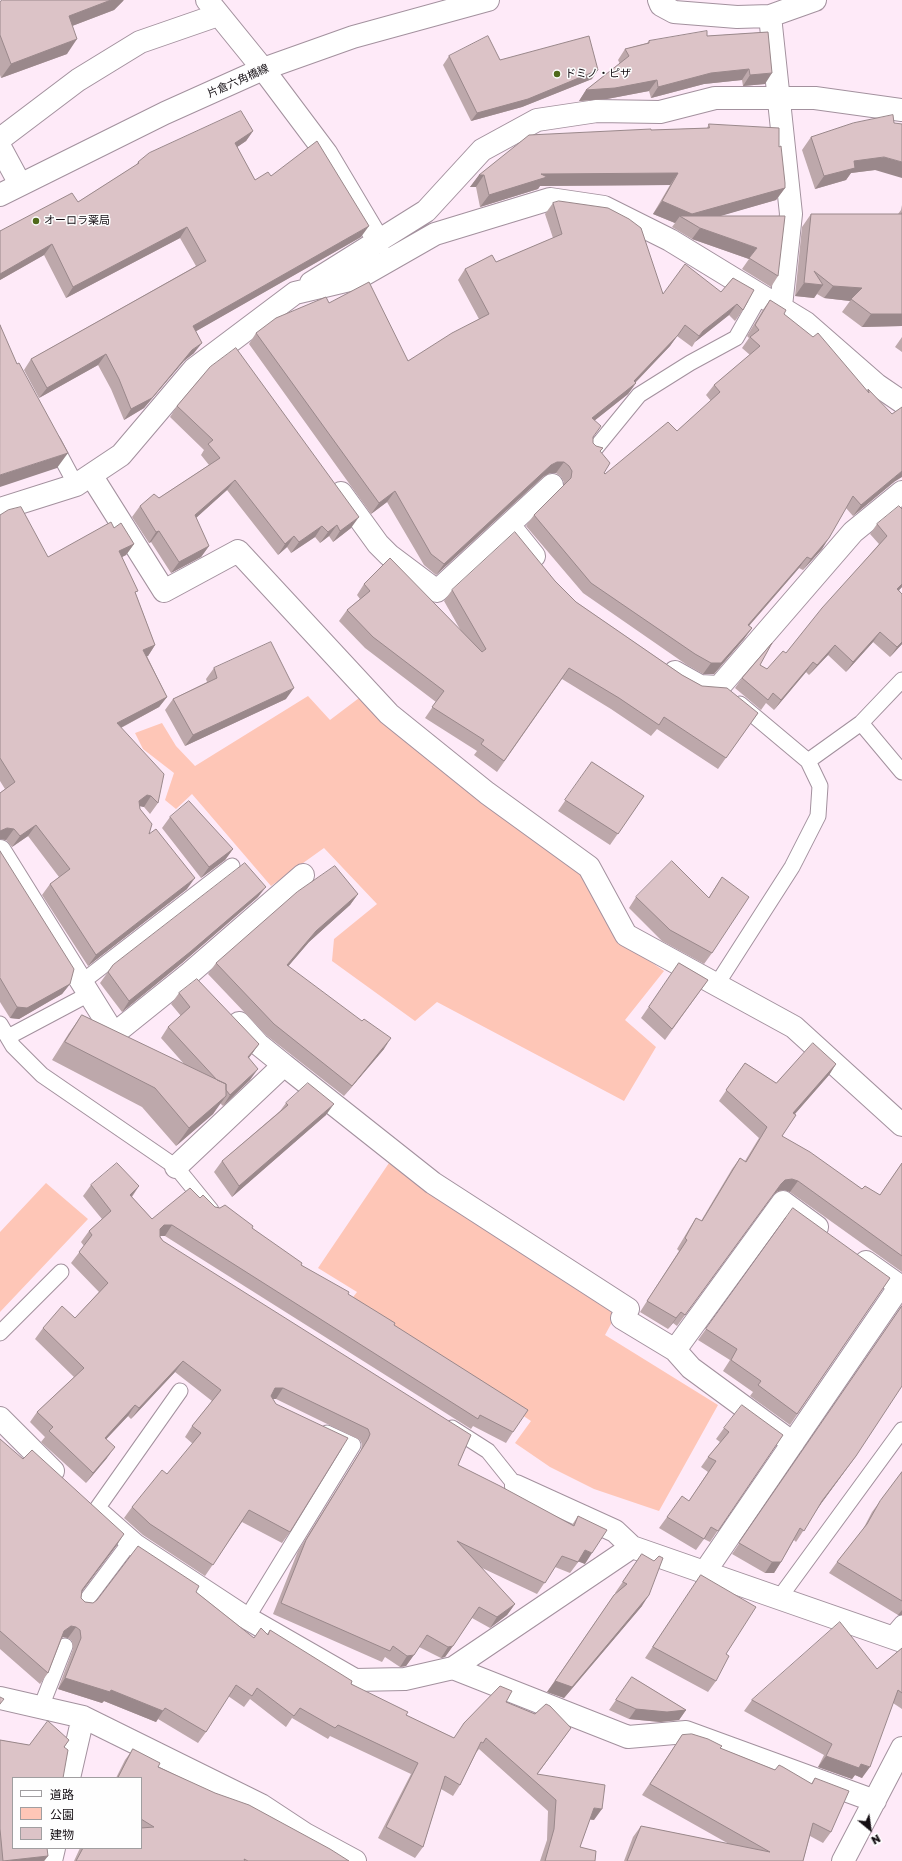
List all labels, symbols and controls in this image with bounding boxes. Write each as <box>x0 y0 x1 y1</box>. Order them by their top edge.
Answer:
street label: 片倉六角橋線 <box>205 62 271 100</box>
place label: ドミノ・ピザ <box>565 67 631 81</box>
marker: ドミノ・ピザ <box>552 69 562 79</box>
place label: オーロラ薬局 <box>44 214 110 228</box>
marker: オーロラ薬局 <box>31 216 41 226</box>
legend <box>12 1777 142 1849</box>
text: 道路 <box>50 1787 74 1802</box>
text: 公園 <box>50 1807 74 1822</box>
north arrow <box>850 1809 890 1849</box>
text: 建物 <box>50 1827 74 1842</box>
text: N <box>869 1832 883 1848</box>

